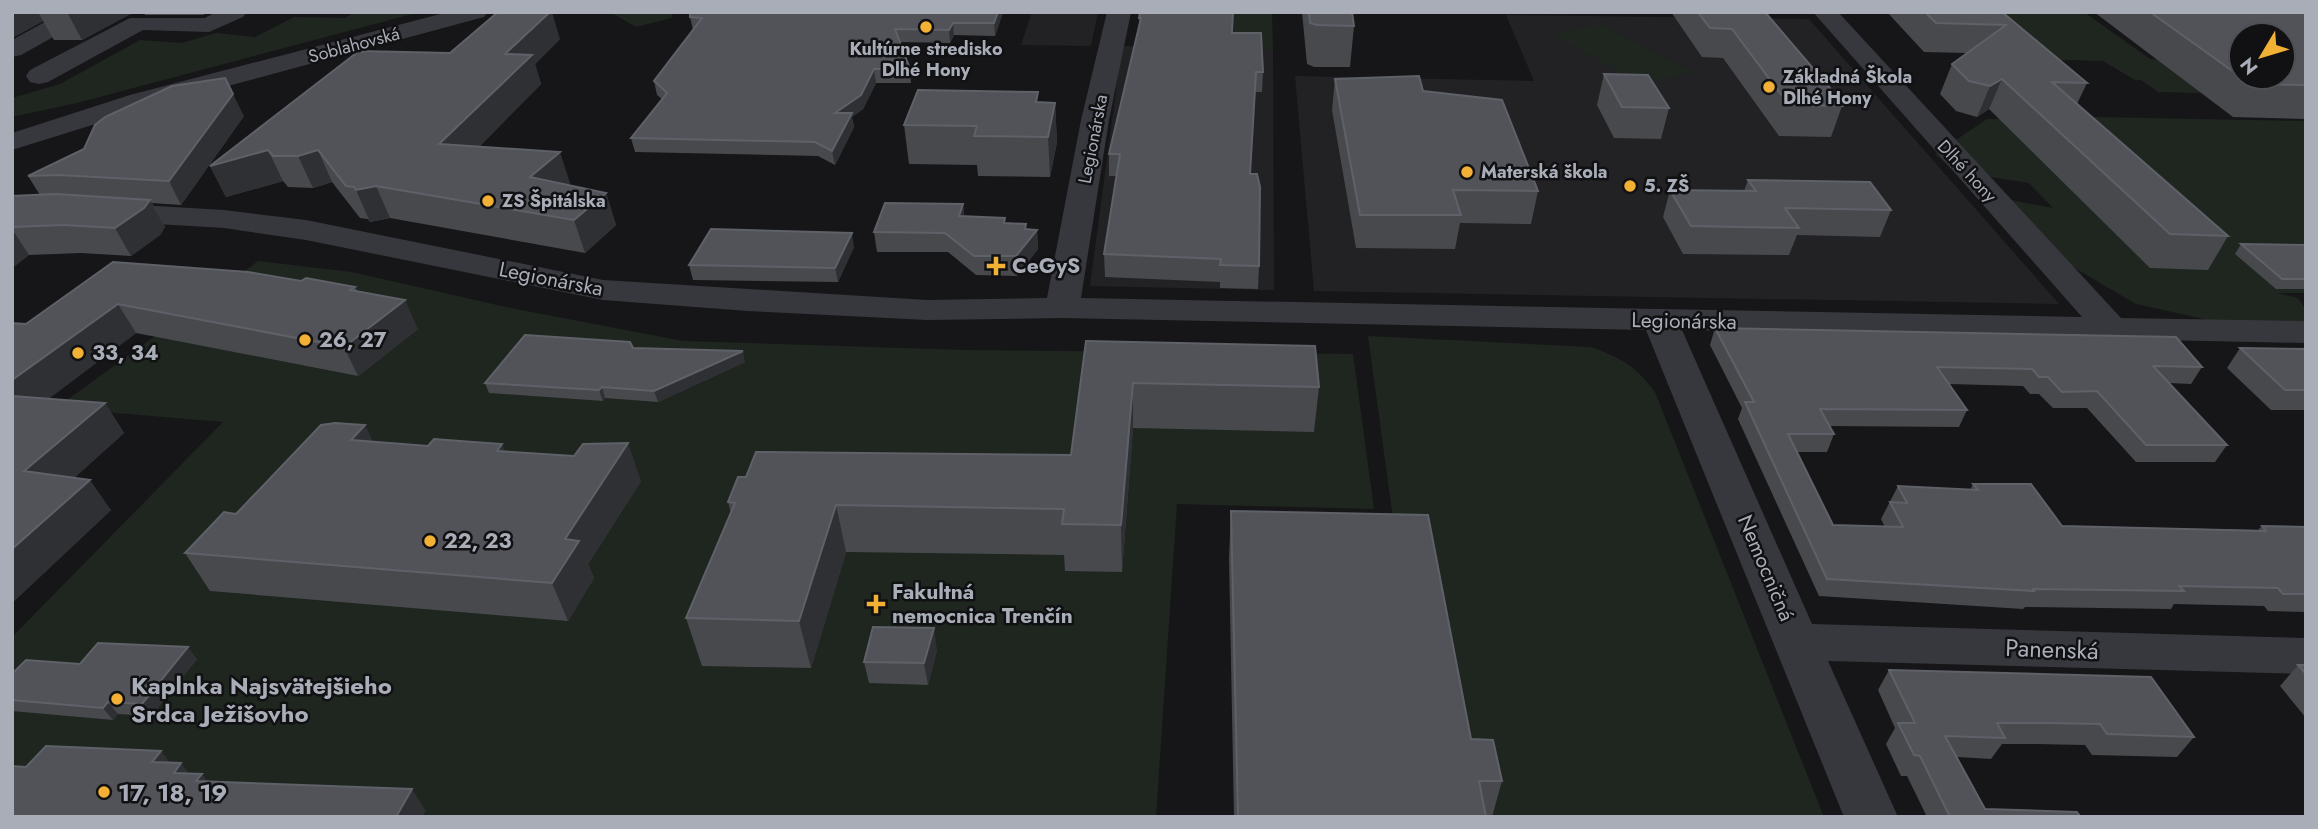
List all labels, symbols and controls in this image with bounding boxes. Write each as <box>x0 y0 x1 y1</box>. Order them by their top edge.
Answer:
marker: Kultúrne stredisko Dlhé Hony <box>918 19 934 35</box>
street label: Soblahovská <box>305 20 403 70</box>
north arrow <box>2227 21 2297 91</box>
place label: Kultúrne stredisko Dlhé Hony <box>849 36 1003 83</box>
text: N <box>2234 52 2264 80</box>
place label: Základná Škola Dlhé Hony <box>1783 64 1912 111</box>
marker: Základná Škola Dlhé Hony <box>1761 79 1777 95</box>
street label: Legionárska <box>1072 92 1114 186</box>
street label: Dlhé hony <box>1931 134 2003 208</box>
place label: Materská škola <box>1481 159 1607 185</box>
marker: Materská škola <box>1459 164 1475 180</box>
place label: 5. ZŠ <box>1644 173 1689 199</box>
marker: 5. ZŠ <box>1622 178 1638 194</box>
place label: ZS Špitálska <box>502 188 606 214</box>
marker: ZS Špitálska <box>480 193 496 209</box>
place label: CeGyS <box>1012 251 1080 281</box>
street label: Legionárska <box>496 254 606 304</box>
marker: CeGyS <box>986 256 1006 276</box>
street label: Legionárska <box>1631 305 1737 337</box>
place label: 26, 27 <box>319 325 387 355</box>
marker: 26, 27 <box>297 332 313 348</box>
place label: 33, 34 <box>92 338 159 368</box>
marker: 33, 34 <box>70 345 86 361</box>
street label: Nemocničná <box>1730 510 1802 626</box>
place label: 22, 23 <box>444 526 511 556</box>
marker: 22, 23 <box>422 533 438 549</box>
place label: Fakultná nemocnica Trenčín <box>892 577 1073 631</box>
marker: Fakultná nemocnica Trenčín <box>866 594 886 614</box>
street label: Panenská <box>2005 630 2099 668</box>
place label: Kaplnka Najsvätejšieho Srdca Ježišovho <box>131 668 392 731</box>
marker: Kaplnka Najsvätejšieho Srdca Ježišovho <box>109 691 125 707</box>
place label: 17, 18, 19 <box>118 775 227 810</box>
marker: 17, 18, 19 <box>96 784 112 800</box>

